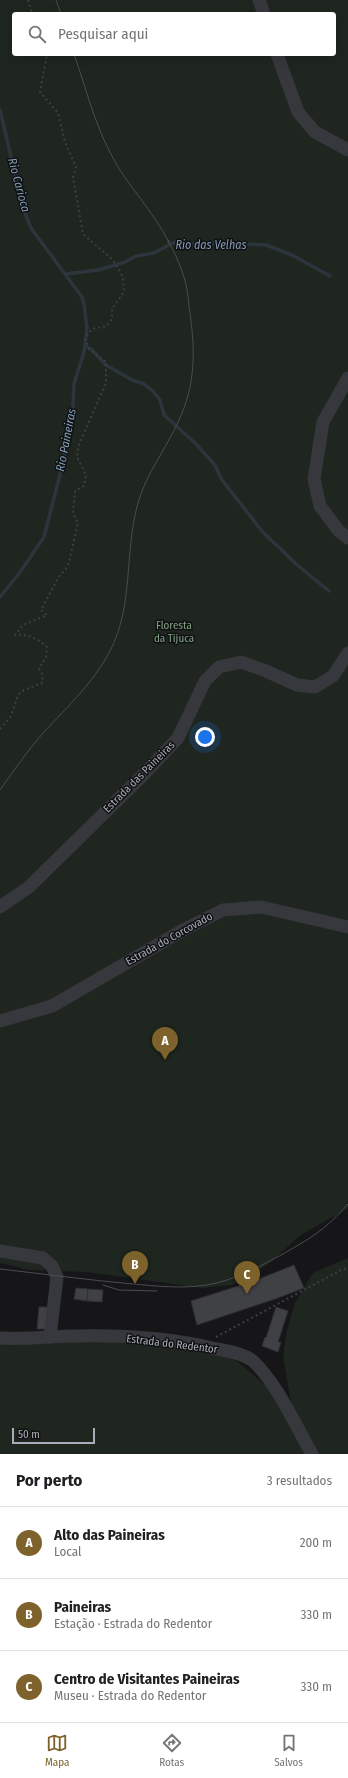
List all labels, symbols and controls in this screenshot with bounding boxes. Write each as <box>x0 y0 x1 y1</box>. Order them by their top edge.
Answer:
search box <box>12 12 336 56</box>
icon: search <box>26 23 48 45</box>
text: Pesquisar aqui <box>58 25 148 43</box>
water label: Rio Carioca <box>5 157 33 213</box>
water label: Rio das Velhas <box>175 238 247 252</box>
water label: Rio Paineiras <box>53 407 79 473</box>
park label: Floresta da Tijuca <box>154 619 194 645</box>
your location <box>195 727 215 747</box>
street label: Estrada das Paineiras <box>101 738 178 815</box>
street label: Estrada do Corcovado <box>123 910 215 968</box>
pin: A <box>152 1027 178 1060</box>
pin: B <box>122 1251 148 1284</box>
pin: C <box>234 1261 260 1294</box>
street label: Estrada do Redentor <box>126 1332 219 1356</box>
scale bar <box>12 1426 95 1445</box>
text: 50 m <box>18 1428 40 1441</box>
text: Por perto <box>16 1470 82 1491</box>
text: 3 resultados <box>267 1473 332 1488</box>
text: Alto das Paineiras <box>54 1526 165 1544</box>
text: A <box>25 1535 33 1550</box>
text: 200 m <box>300 1535 332 1550</box>
text: Local <box>54 1544 81 1559</box>
text: Paineiras <box>54 1598 111 1616</box>
text: B <box>25 1607 33 1622</box>
text: 330 m <box>300 1607 332 1622</box>
text: Estação · Estrada do Redentor <box>54 1616 212 1631</box>
text: Centro de Visitantes Paineiras <box>54 1670 240 1688</box>
text: C <box>26 1679 32 1694</box>
text: 330 m <box>300 1679 332 1694</box>
text: Museu · Estrada do Redentor <box>54 1688 206 1703</box>
tab: Mapa <box>45 1732 69 1769</box>
tab: Rotas <box>159 1732 184 1769</box>
tab: Salvos <box>274 1732 303 1769</box>

